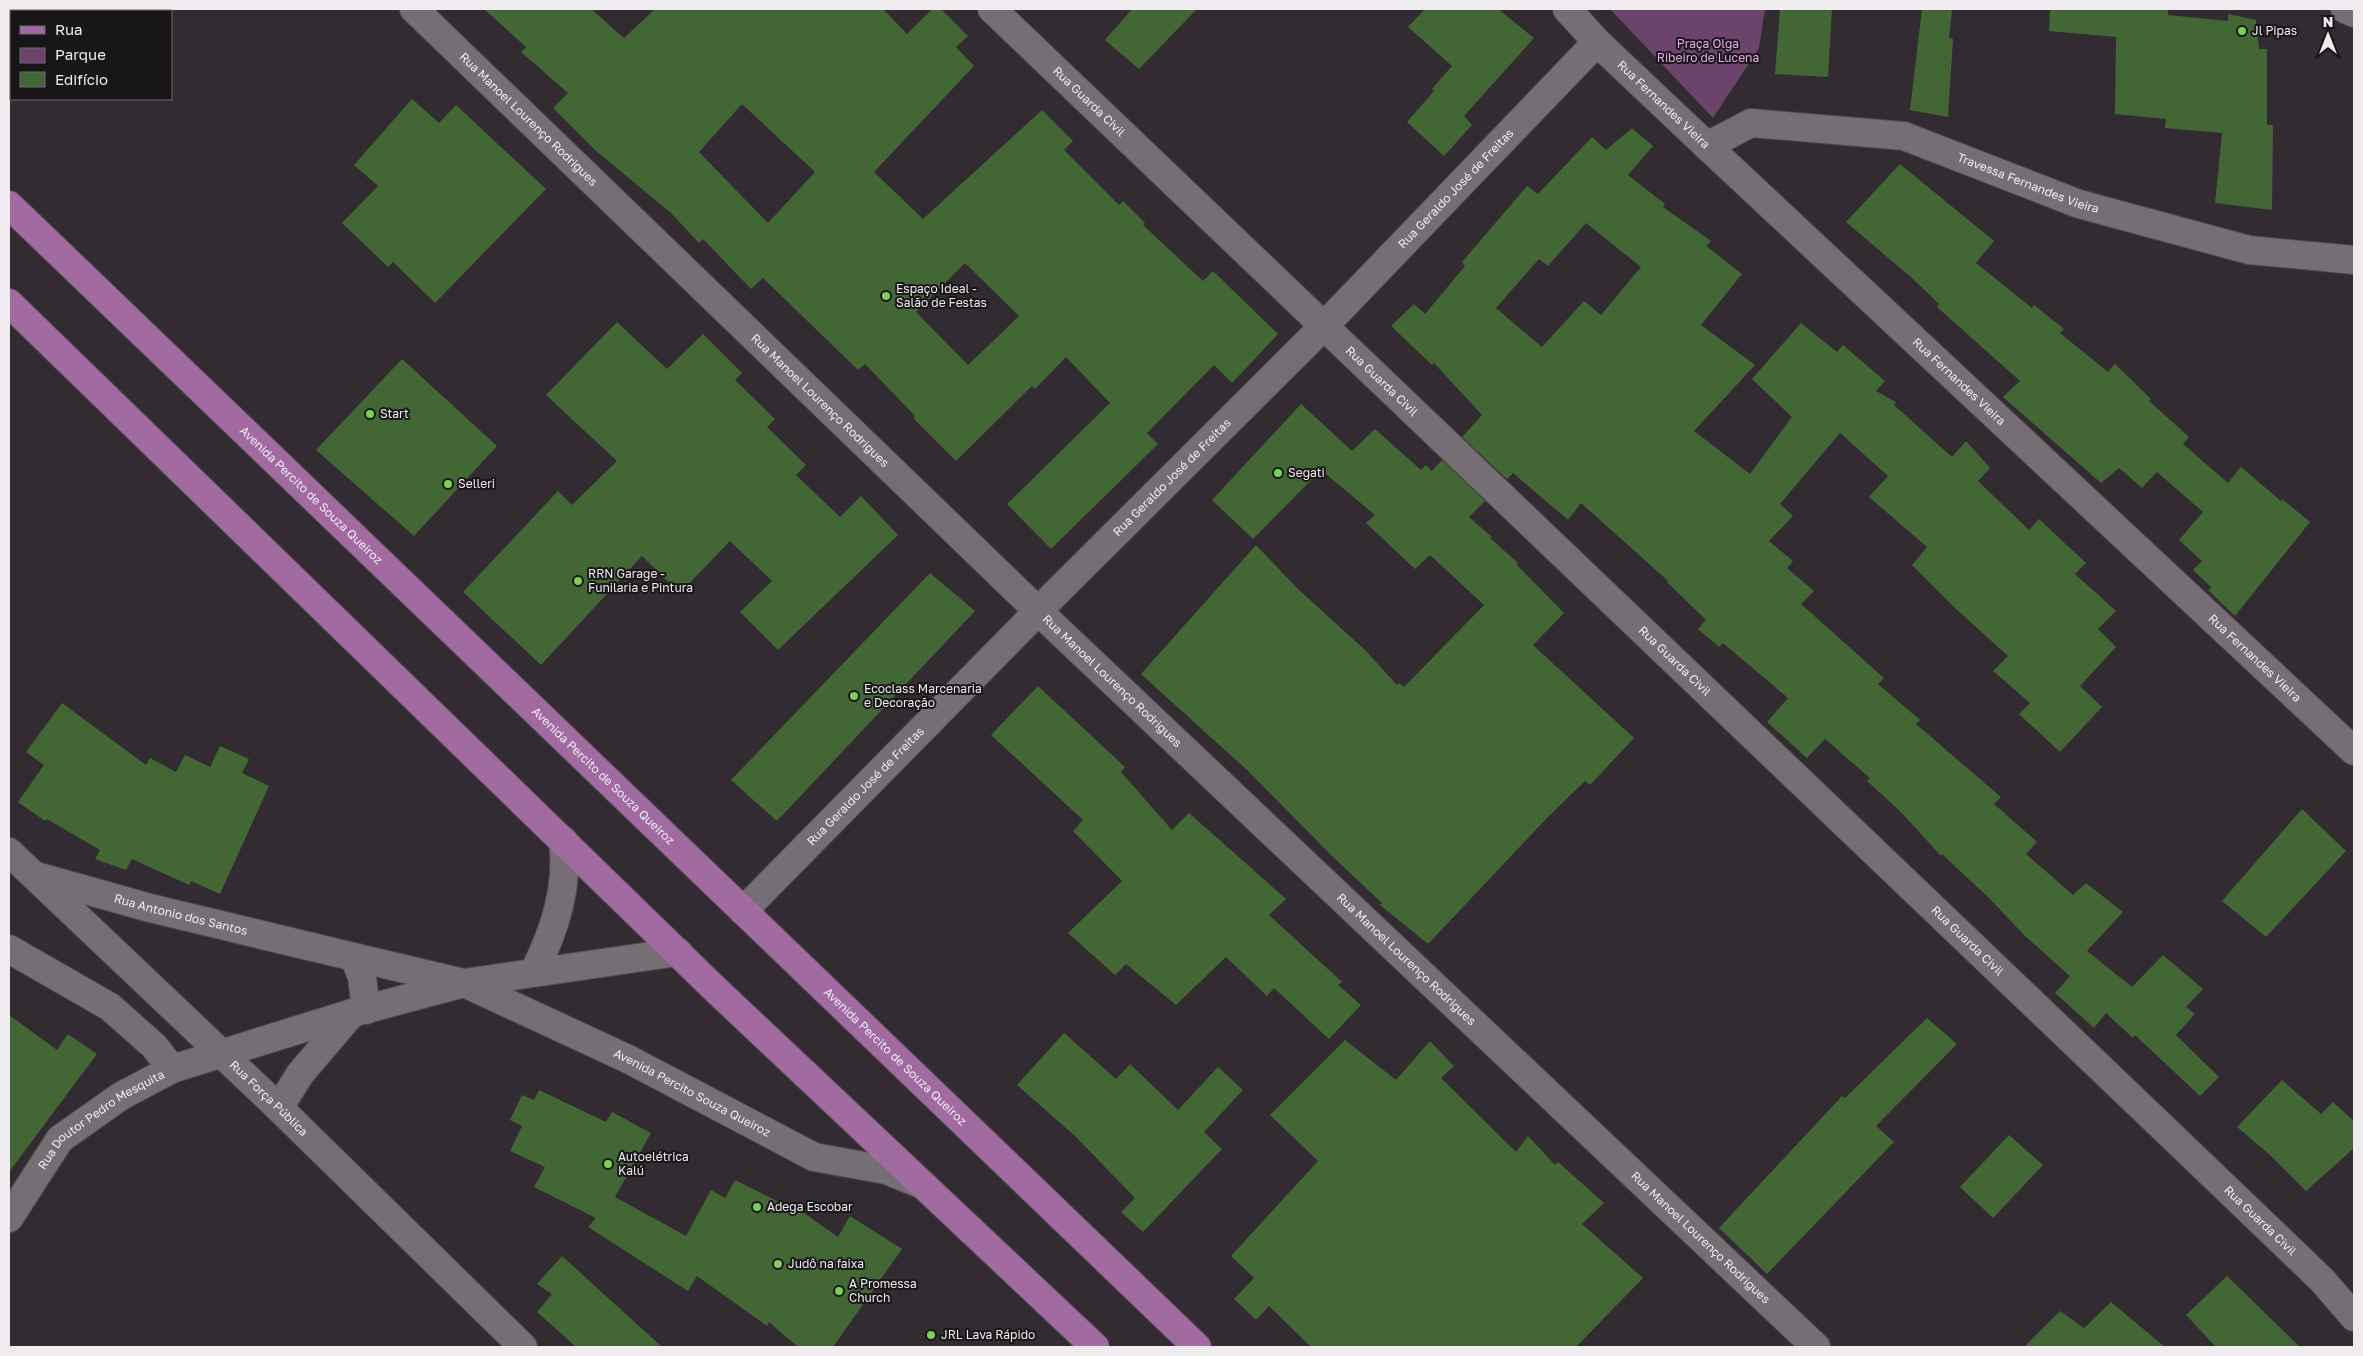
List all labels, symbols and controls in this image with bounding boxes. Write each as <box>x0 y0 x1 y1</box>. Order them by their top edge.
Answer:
legend <box>10 10 172 100</box>
north arrow <box>2303 10 2353 60</box>
text: N <box>2323 13 2333 30</box>
text: Rua <box>55 20 82 38</box>
place label: Jl Pipas <box>2252 23 2297 38</box>
marker: Jl Pipas <box>2236 25 2248 37</box>
park label: Praça Olga Ribeiro de Lucena <box>1657 36 1759 65</box>
text: Parque <box>55 45 106 63</box>
street label: Rua Manoel Lourenço Rodrigues <box>457 49 601 189</box>
street label: Rua Fernandes Vieira <box>1614 57 1713 152</box>
street label: Rua Guarda Civil <box>1050 63 1129 139</box>
text: Edifício <box>55 70 108 88</box>
street label: Rua Geraldo José de Freitas <box>1395 125 1517 251</box>
street label: Travessa Fernandes Vieira <box>1955 149 2101 216</box>
place label: Espaço Ideal - Salão de Festas <box>896 281 987 310</box>
marker: Espaço Ideal - Salão de Festas <box>880 290 892 302</box>
street label: Rua Manoel Lourenço Rodrigues <box>748 330 892 470</box>
street label: Rua Fernandes Vieira <box>1910 334 2009 428</box>
street label: Rua Guarda Civil <box>1343 343 1422 419</box>
place label: Start <box>380 406 409 421</box>
marker: Start <box>364 408 376 420</box>
street label: Rua Geraldo José de Freitas <box>1110 415 1234 539</box>
street label: Avenida Percito de Souza Queiroz <box>237 423 386 567</box>
place label: Segati <box>1288 465 1325 480</box>
marker: Segati <box>1272 467 1284 479</box>
place label: Selleri <box>458 476 495 491</box>
marker: Selleri <box>442 478 454 490</box>
place label: RRN Garage - Funilaria e Pintura <box>588 566 693 595</box>
marker: RRN Garage - Funilaria e Pintura <box>572 575 584 587</box>
street label: Rua Manoel Lourenço Rodrigues <box>1040 611 1185 750</box>
street label: Rua Fernandes Vieira <box>2206 611 2305 705</box>
street label: Rua Guarda Civil <box>1636 623 1714 699</box>
place label: Ecoclass Marcenaria e Decoração <box>864 681 982 710</box>
marker: Ecoclass Marcenaria e Decoração <box>848 690 860 702</box>
street label: Avenida Percito de Souza Queiroz <box>529 704 678 848</box>
street label: Rua Geraldo José de Freitas <box>804 723 927 848</box>
street label: Rua Antonio dos Santos <box>112 890 249 938</box>
street label: Rua Manoel Lourenço Rodrigues <box>1334 890 1479 1028</box>
street label: Rua Guarda Civil <box>1928 902 2007 979</box>
street label: Avenida Percito de Souza Queiroz <box>821 984 970 1128</box>
street label: Avenida Percito Souza Queiroz <box>611 1045 773 1140</box>
street label: Rua Força Pública <box>227 1057 311 1139</box>
street label: Rua Doutor Pedro Mesquita <box>34 1066 167 1172</box>
place label: Autoelétrica Kalú <box>618 1149 689 1178</box>
marker: Autoelétrica Kalú <box>602 1158 614 1170</box>
street label: Rua Manoel Lourenço Rodrigues <box>1628 1168 1774 1307</box>
street label: Rua Guarda Civil <box>2221 1182 2300 1259</box>
place label: Adega Escobar <box>767 1199 853 1214</box>
marker: Adega Escobar <box>751 1201 763 1213</box>
place label: Judô na faixa <box>788 1256 864 1271</box>
marker: Judô na faixa <box>772 1258 784 1270</box>
place label: A Promessa Church <box>849 1276 917 1305</box>
marker: A Promessa Church <box>833 1285 845 1297</box>
place label: JRL Lava Rápido <box>941 1327 1035 1342</box>
marker: JRL Lava Rápido <box>925 1329 937 1341</box>

